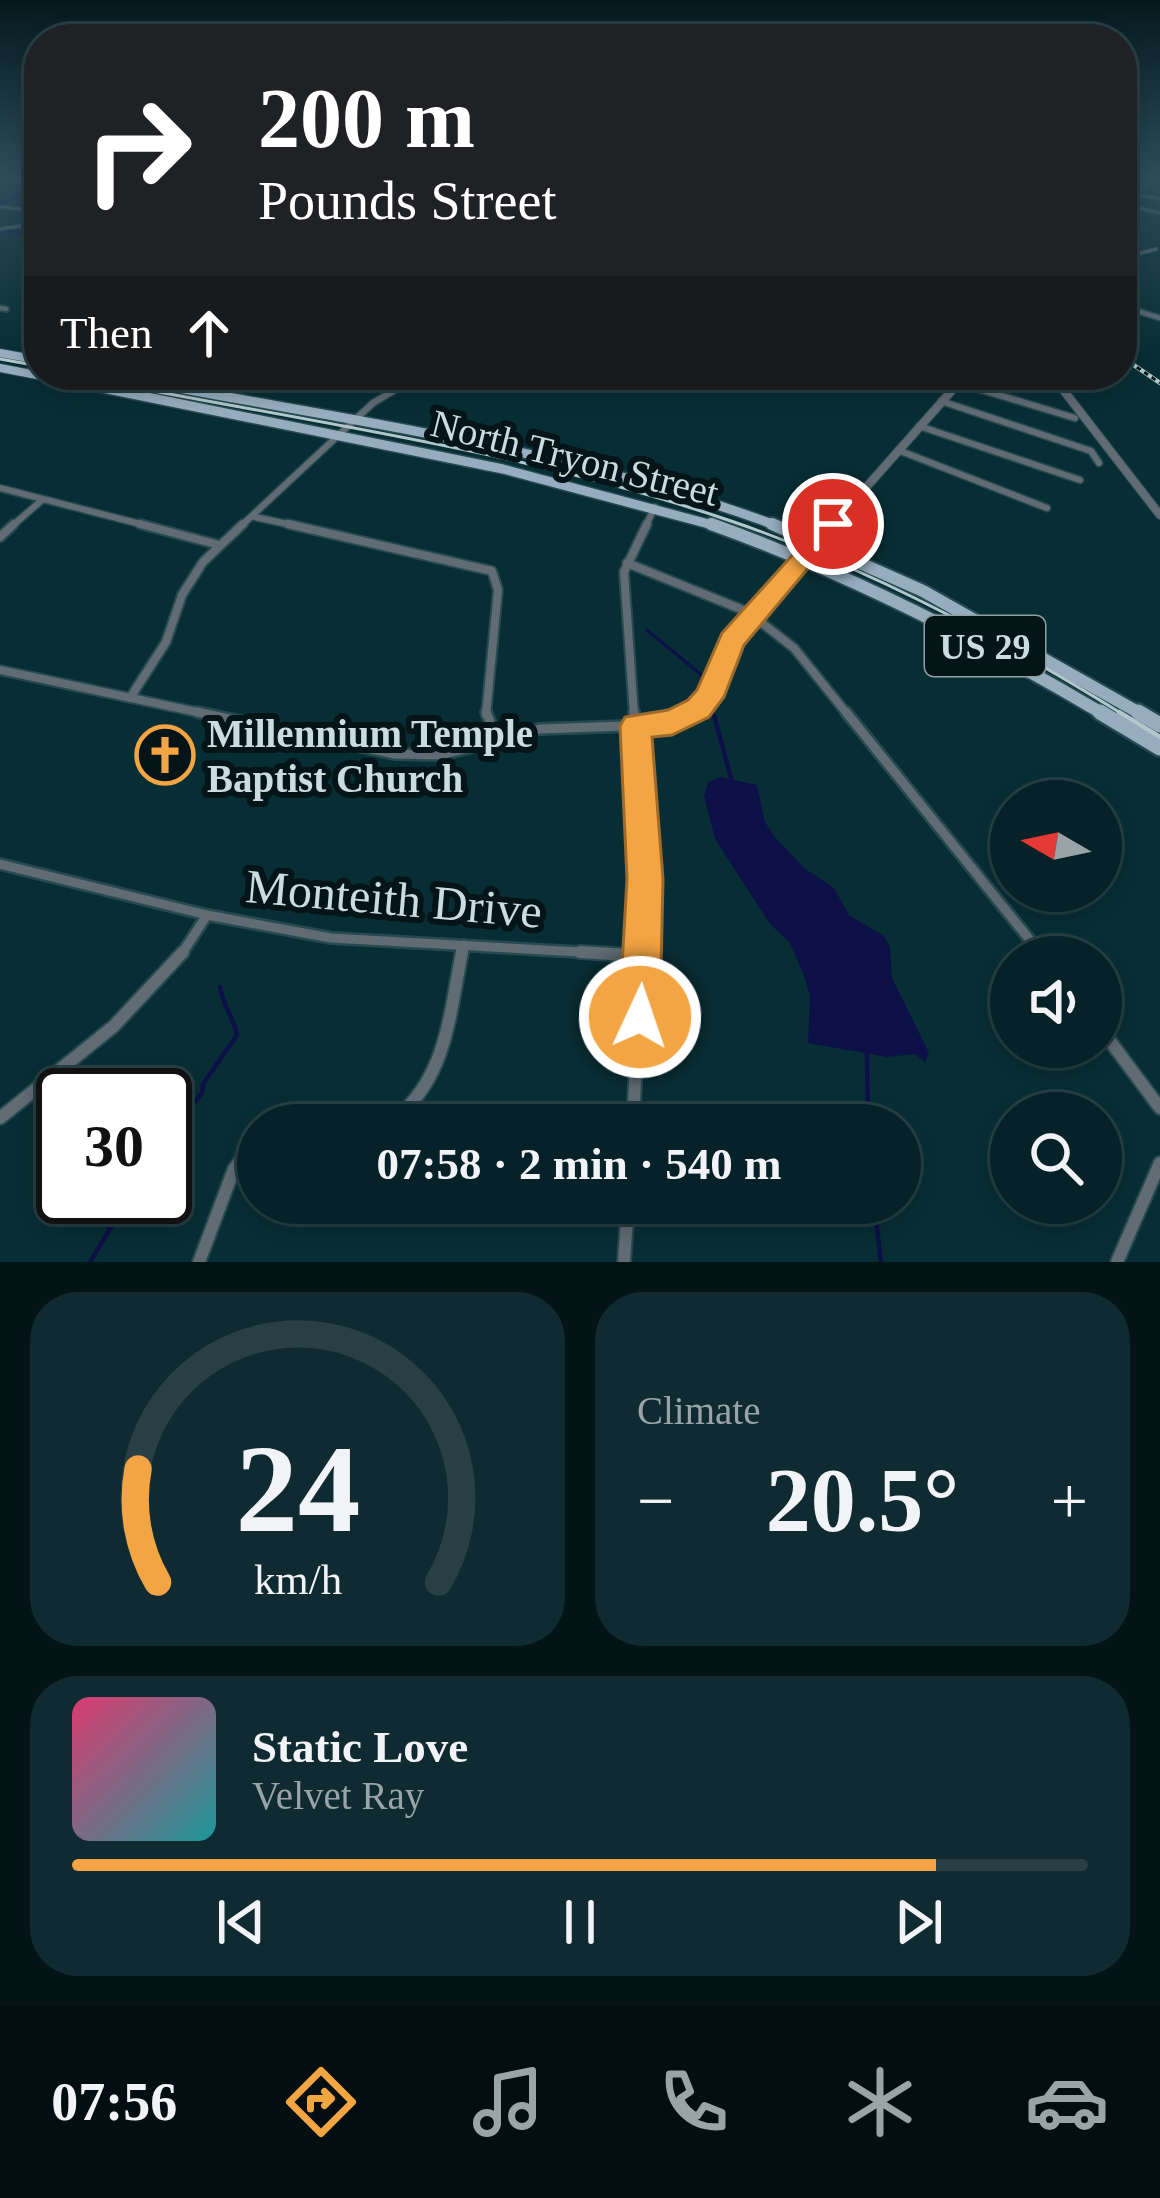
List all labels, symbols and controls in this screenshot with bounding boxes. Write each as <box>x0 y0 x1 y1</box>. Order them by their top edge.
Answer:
icon: right <box>60 72 216 228</box>
text: 200 m <box>258 72 475 165</box>
text: Pounds Street <box>258 171 557 231</box>
icon: ahead <box>176 300 242 366</box>
text: Then <box>60 308 152 358</box>
street label: North Tryon Street <box>426 401 723 515</box>
pin <box>782 473 884 575</box>
icon: arrive <box>800 491 866 557</box>
road number: US 29 <box>925 616 1045 676</box>
place label: Millennium Temple Baptist Church <box>207 712 533 801</box>
church icon: Millennium Temple Baptist Church <box>134 724 196 786</box>
north arrow <box>990 780 1122 912</box>
map controls <box>990 780 1122 1224</box>
street label: Monteith Drive <box>244 859 544 938</box>
button: sound <box>990 936 1122 1068</box>
position arrow <box>577 954 703 1080</box>
speed limit sign: 30 <box>36 1068 192 1224</box>
button: search <box>990 1092 1122 1224</box>
text: 07:58 · 2 min · 540 m <box>377 1139 782 1189</box>
text: Climate <box>637 1389 760 1432</box>
text: 24 <box>235 1420 360 1558</box>
text: 20.5° <box>766 1451 959 1550</box>
text: − <box>637 1464 674 1537</box>
text: + <box>1051 1464 1088 1537</box>
text: km/h <box>253 1556 342 1603</box>
text: Static Love <box>252 1722 468 1772</box>
text: Velvet Ray <box>252 1774 424 1817</box>
icon: previous <box>208 1889 274 1955</box>
icon: pause <box>547 1889 613 1955</box>
icon: next <box>886 1889 952 1955</box>
icon: directions <box>279 2060 363 2144</box>
icon: music <box>466 2060 550 2144</box>
icon: phone <box>652 2060 736 2144</box>
icon: climate <box>838 2060 922 2144</box>
icon: car <box>1025 2060 1109 2144</box>
text: 07:56 <box>51 2072 177 2132</box>

